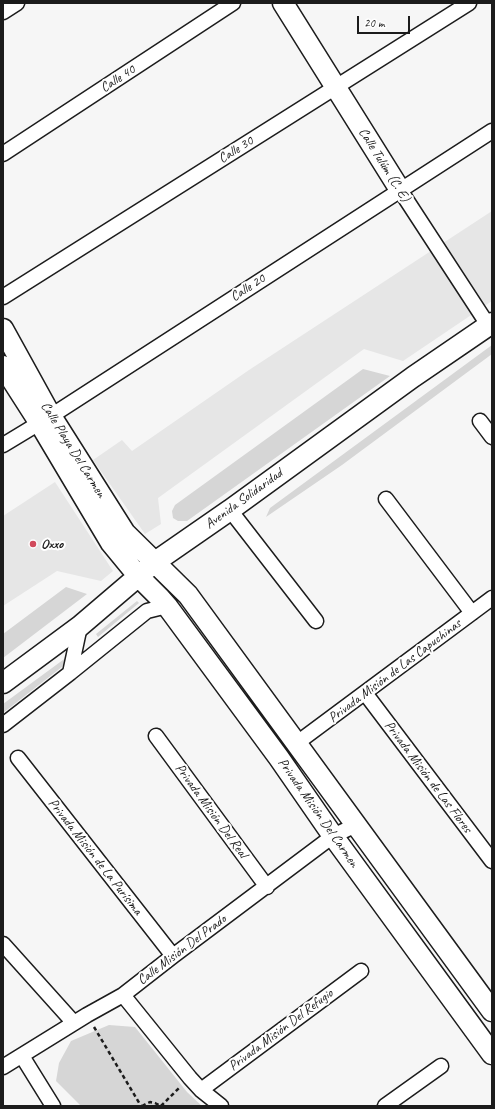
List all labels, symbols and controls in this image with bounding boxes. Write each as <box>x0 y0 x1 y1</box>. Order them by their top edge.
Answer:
scale bar <box>359 8 412 34</box>
text: 20 m <box>364 15 384 31</box>
street label: Calle 40 <box>97 62 139 96</box>
street label: Calle Tulúm (C. E) <box>355 125 413 205</box>
street label: Calle 30 <box>215 133 257 167</box>
street label: Calle 20 <box>227 271 269 305</box>
street label: Calle Playa Del Carmen <box>37 399 109 501</box>
street label: Avenida Solidaridad <box>202 465 286 533</box>
place label: Oxxo <box>41 536 63 552</box>
marker: Oxxo <box>28 539 38 549</box>
street label: Privada Misión de Las Capuchinas <box>325 616 465 726</box>
street label: Privada Misión de Las Flores <box>380 718 476 836</box>
street label: Privada Misión Del Carmen <box>274 755 362 871</box>
street label: Privada Misión Del Real <box>171 761 251 861</box>
street label: Privada Misión de La Purísima <box>44 795 146 919</box>
street label: Calle Misión Del Prado <box>134 911 230 989</box>
street label: Privada Misión Del Refugio <box>225 985 337 1075</box>

